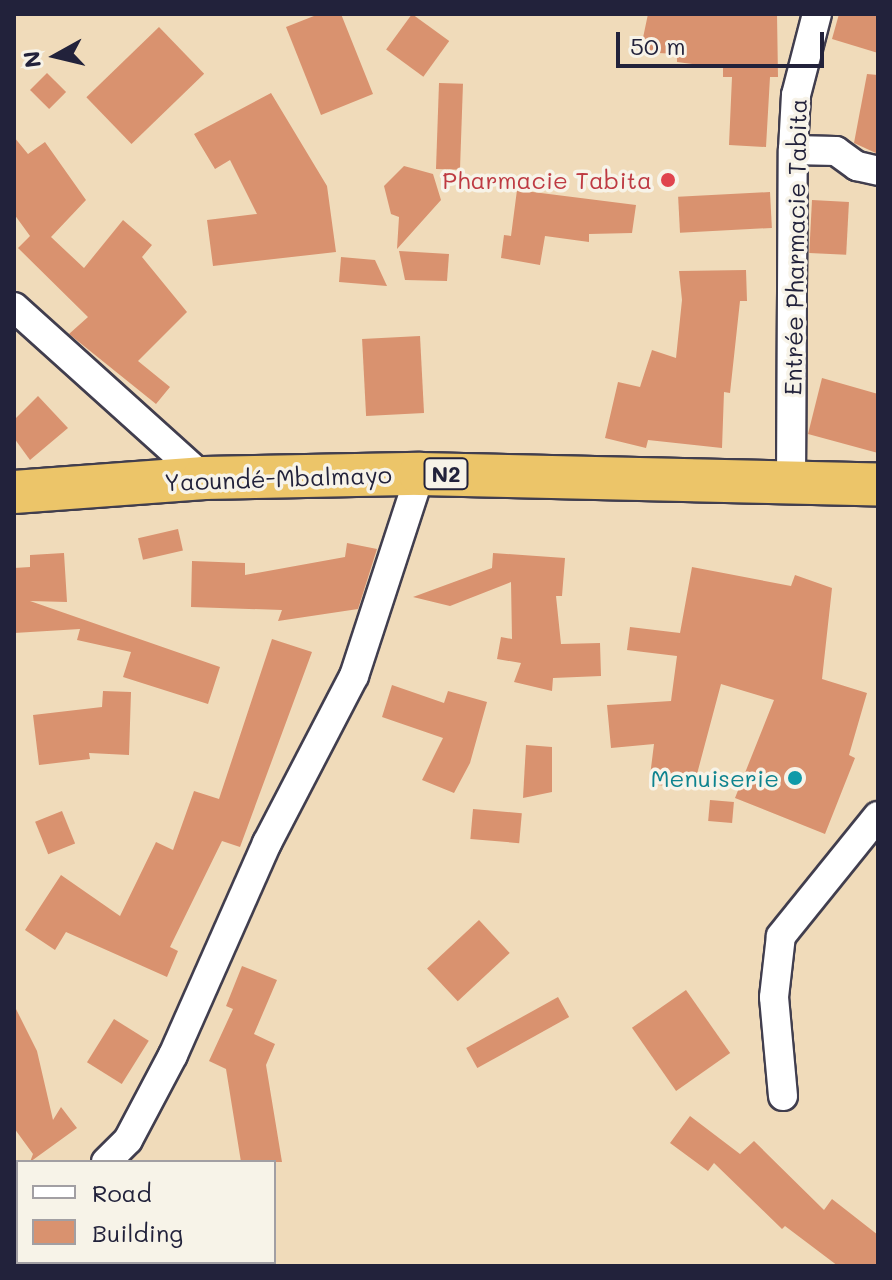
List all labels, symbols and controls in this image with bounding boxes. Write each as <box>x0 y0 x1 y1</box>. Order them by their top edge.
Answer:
north arrow <box>16 16 96 96</box>
scale bar <box>620 16 828 66</box>
text: 50 m <box>630 30 686 61</box>
text: N <box>16 49 47 70</box>
street label: Entrée Pharmacie Tabita <box>778 98 812 396</box>
place label: Pharmacie Tabita <box>442 166 652 194</box>
marker: Pharmacie Tabita <box>659 171 677 189</box>
road number: N2 <box>422 456 470 492</box>
street label: Yaoundé-Mbalmayo <box>164 460 392 496</box>
place label: Menuiserie <box>650 764 779 792</box>
marker: Menuiserie <box>786 769 804 787</box>
legend <box>16 1160 276 1264</box>
text: Road <box>92 1177 152 1208</box>
text: Building <box>92 1217 183 1248</box>

